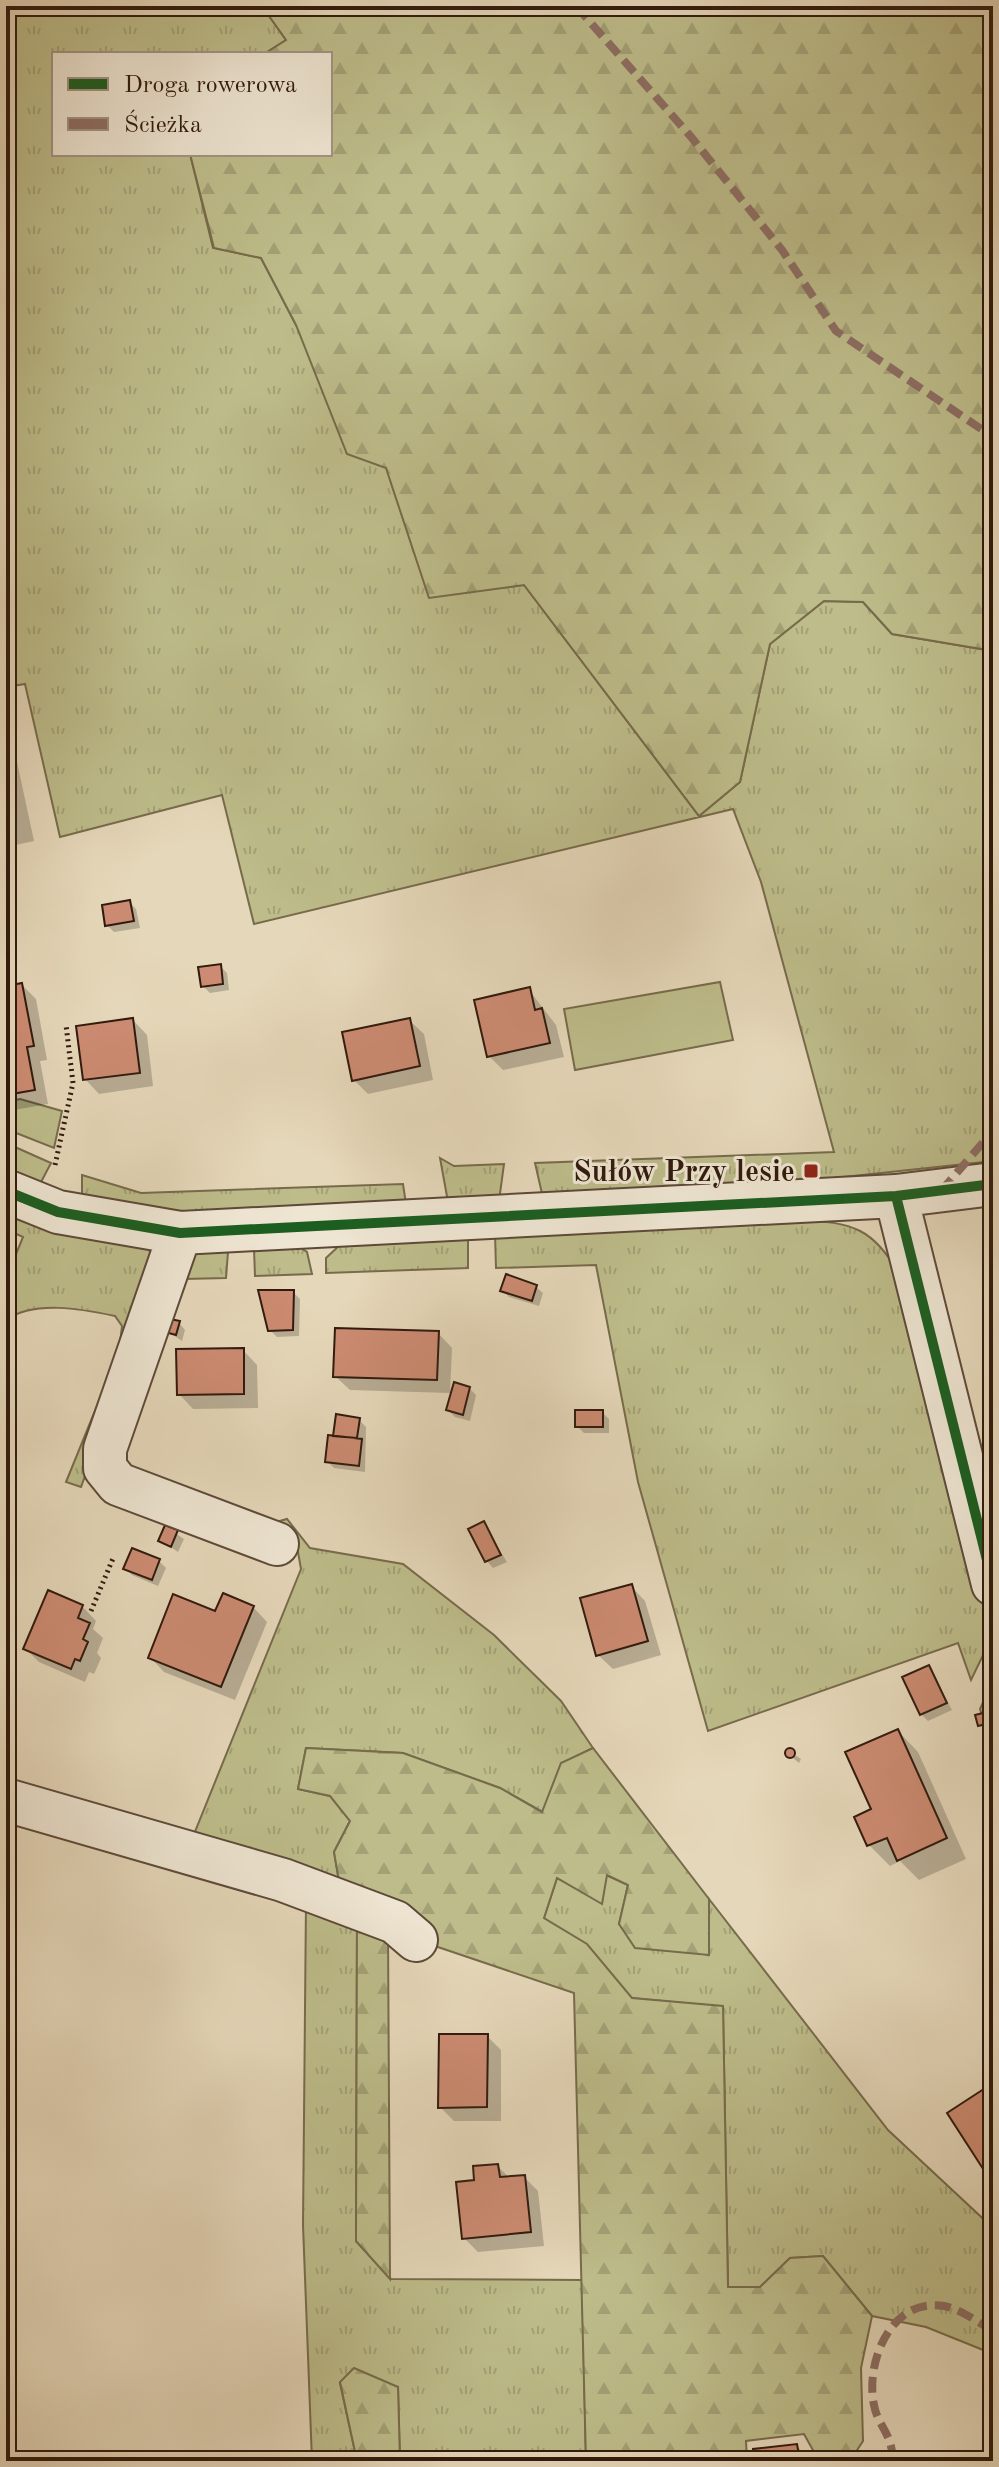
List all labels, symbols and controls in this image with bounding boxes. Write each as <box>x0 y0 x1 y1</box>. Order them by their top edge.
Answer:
legend <box>52 52 332 156</box>
text: Droga rowerowa <box>124 74 297 98</box>
text: Ścieżka <box>124 109 202 138</box>
place label: Sułów Przy lesie <box>573 1158 795 1188</box>
marker: Sułów Przy lesie <box>802 1162 820 1180</box>

